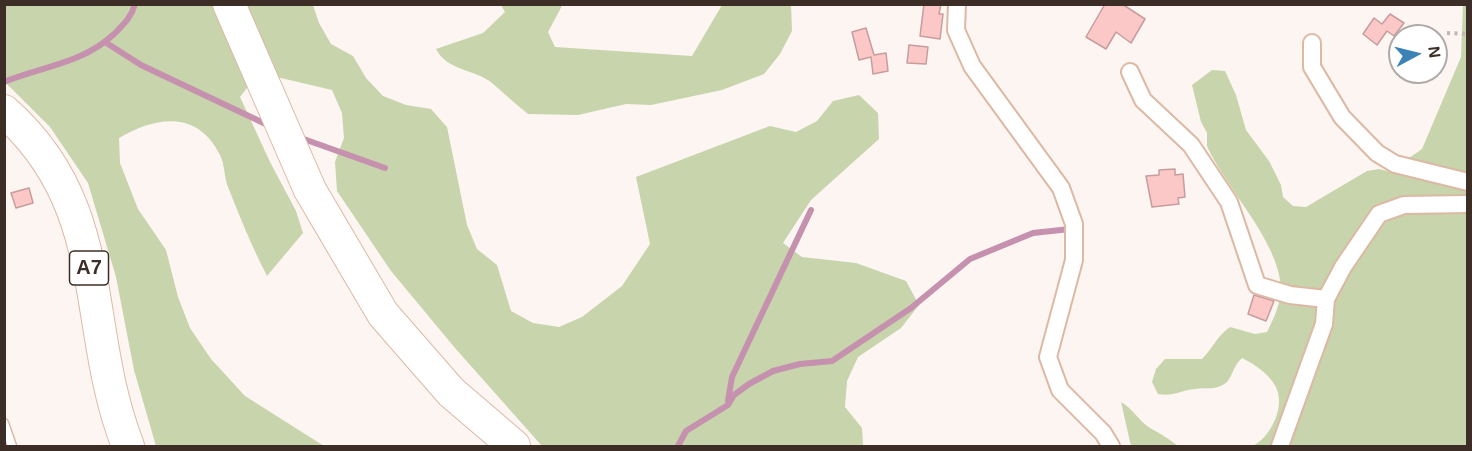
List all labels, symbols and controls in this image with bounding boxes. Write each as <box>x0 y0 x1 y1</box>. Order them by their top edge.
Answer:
north arrow <box>1388 24 1448 84</box>
text: N <box>1425 45 1444 59</box>
road number: A7 <box>70 251 109 285</box>

